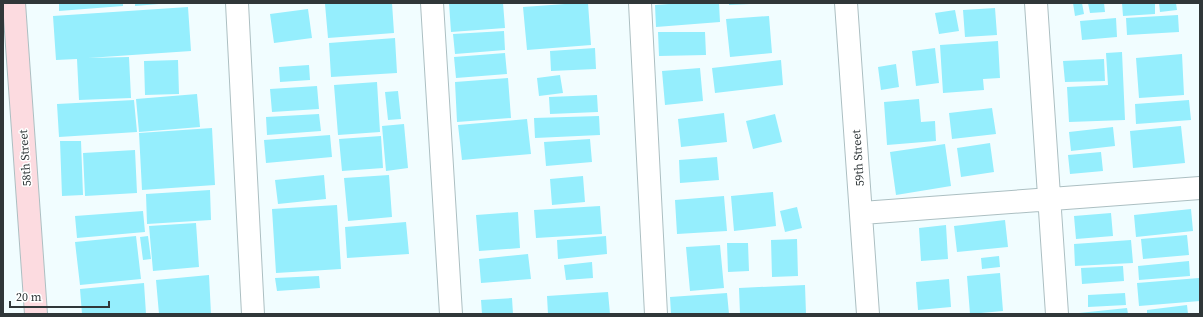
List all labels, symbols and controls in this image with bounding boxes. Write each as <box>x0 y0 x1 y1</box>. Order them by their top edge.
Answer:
street label: 58th Street <box>15 129 35 187</box>
street label: 59th Street <box>848 129 868 187</box>
scale bar <box>10 283 109 309</box>
text: 20 m <box>16 289 42 305</box>

